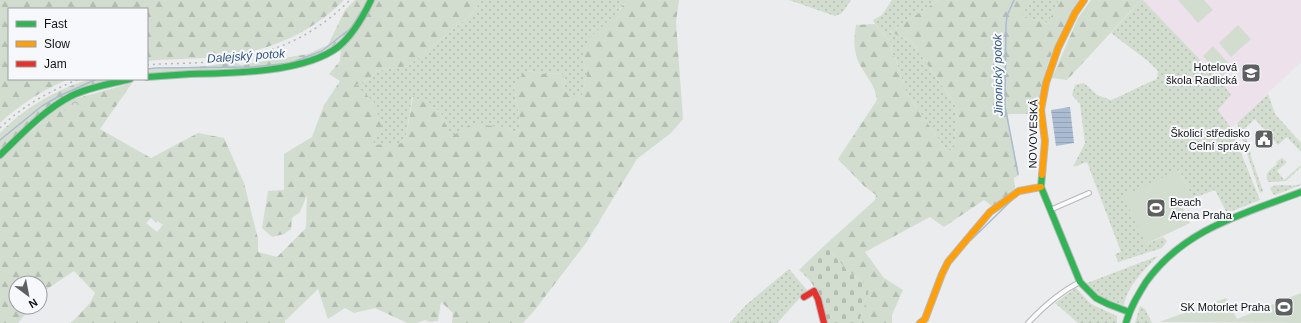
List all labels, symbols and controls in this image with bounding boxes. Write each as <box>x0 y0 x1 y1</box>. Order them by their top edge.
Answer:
legend <box>8 8 148 80</box>
text: Fast <box>44 17 68 31</box>
water label: Jinonický potok <box>990 33 1006 117</box>
text: Slow <box>44 37 70 51</box>
water label: Dalejský potok <box>207 46 286 66</box>
text: Jam <box>44 57 67 71</box>
place label: Hotelová škola Radlická <box>1166 61 1238 86</box>
school or university icon: Hotelová škola Radlická <box>1240 62 1262 84</box>
street label: NOVOVESKÁ <box>1026 99 1040 169</box>
place label: Školicí středisko Celní správy <box>1171 127 1250 152</box>
public building icon: Školicí středisko Celní správy <box>1253 128 1275 150</box>
place label: Beach Arena Praha <box>1170 196 1233 221</box>
sports icon: Beach Arena Praha <box>1145 197 1167 219</box>
north arrow <box>8 275 48 315</box>
text: N <box>27 296 40 311</box>
sports icon: SK Motorlet Praha <box>1273 296 1295 318</box>
place label: SK Motorlet Praha <box>1180 301 1271 313</box>

